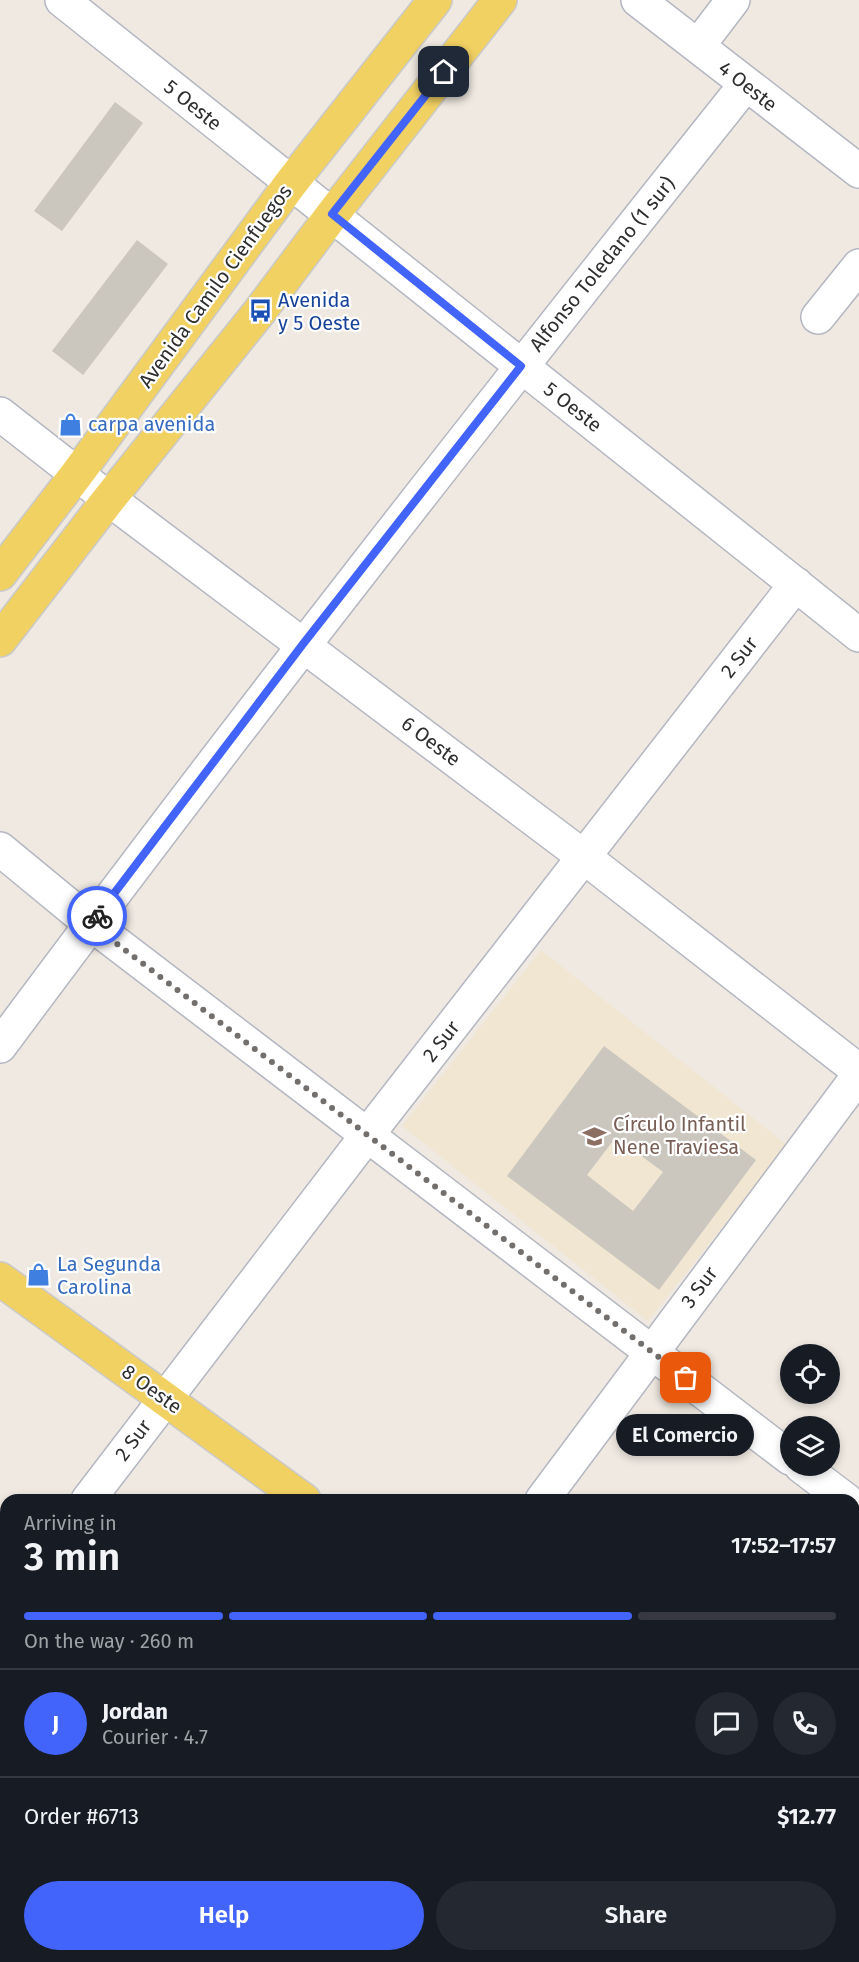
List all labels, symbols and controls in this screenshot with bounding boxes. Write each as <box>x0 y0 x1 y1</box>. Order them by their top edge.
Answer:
pin <box>418 46 469 97</box>
icon: home <box>427 55 460 88</box>
street label: 4 Oeste <box>714 56 782 116</box>
street label: 5 Oeste <box>159 75 227 135</box>
street label: Alfonso Toledano (1 sur) <box>524 172 680 356</box>
street label: Avenida Camilo Cienfuegos <box>133 180 297 392</box>
place label: Avenida y 5 Oeste <box>278 288 360 335</box>
bus stop icon: Avenida y 5 Oeste <box>247 298 273 324</box>
street label: 5 Oeste <box>539 377 607 437</box>
shop icon: carpa avenida <box>57 411 83 437</box>
place label: carpa avenida <box>88 412 215 436</box>
street label: 2 Sur <box>716 631 763 682</box>
street label: 6 Oeste <box>397 711 465 771</box>
courier <box>67 886 127 946</box>
icon: bike <box>81 900 114 933</box>
street label: 2 Sur <box>418 1015 465 1066</box>
place label: Círculo Infantil Nene Traviesa <box>613 1112 746 1159</box>
school or university icon: Círculo Infantil Nene Traviesa <box>582 1123 608 1149</box>
place label: La Segunda Carolina <box>57 1252 161 1299</box>
street label: 3 Sur <box>676 1261 722 1312</box>
shop icon: La Segunda Carolina <box>26 1262 52 1288</box>
map controls <box>780 1344 840 1476</box>
button: locate <box>780 1344 840 1404</box>
pin <box>660 1352 711 1403</box>
street label: 8 Oeste <box>117 1359 187 1419</box>
icon: bag <box>669 1361 702 1394</box>
street label: 2 Sur <box>110 1414 156 1465</box>
callout: El Comercio <box>617 1414 755 1456</box>
button: layers <box>780 1416 840 1476</box>
text: El Comercio <box>632 1423 738 1447</box>
text: Arriving in <box>24 1511 117 1535</box>
text: 17:52–17:57 <box>731 1532 836 1559</box>
text: 3 min <box>24 1534 120 1580</box>
text: On the way · 260 m <box>24 1629 194 1653</box>
button: chat <box>695 1692 758 1755</box>
button: phone <box>773 1692 836 1755</box>
text: Jordan <box>102 1698 168 1725</box>
text: J <box>52 1710 59 1737</box>
text: Courier · 4.7 <box>102 1725 208 1749</box>
text: Order #6713 <box>24 1803 139 1830</box>
text: $12.77 <box>777 1803 836 1830</box>
button: Help <box>24 1881 424 1950</box>
button: Share <box>436 1881 836 1950</box>

